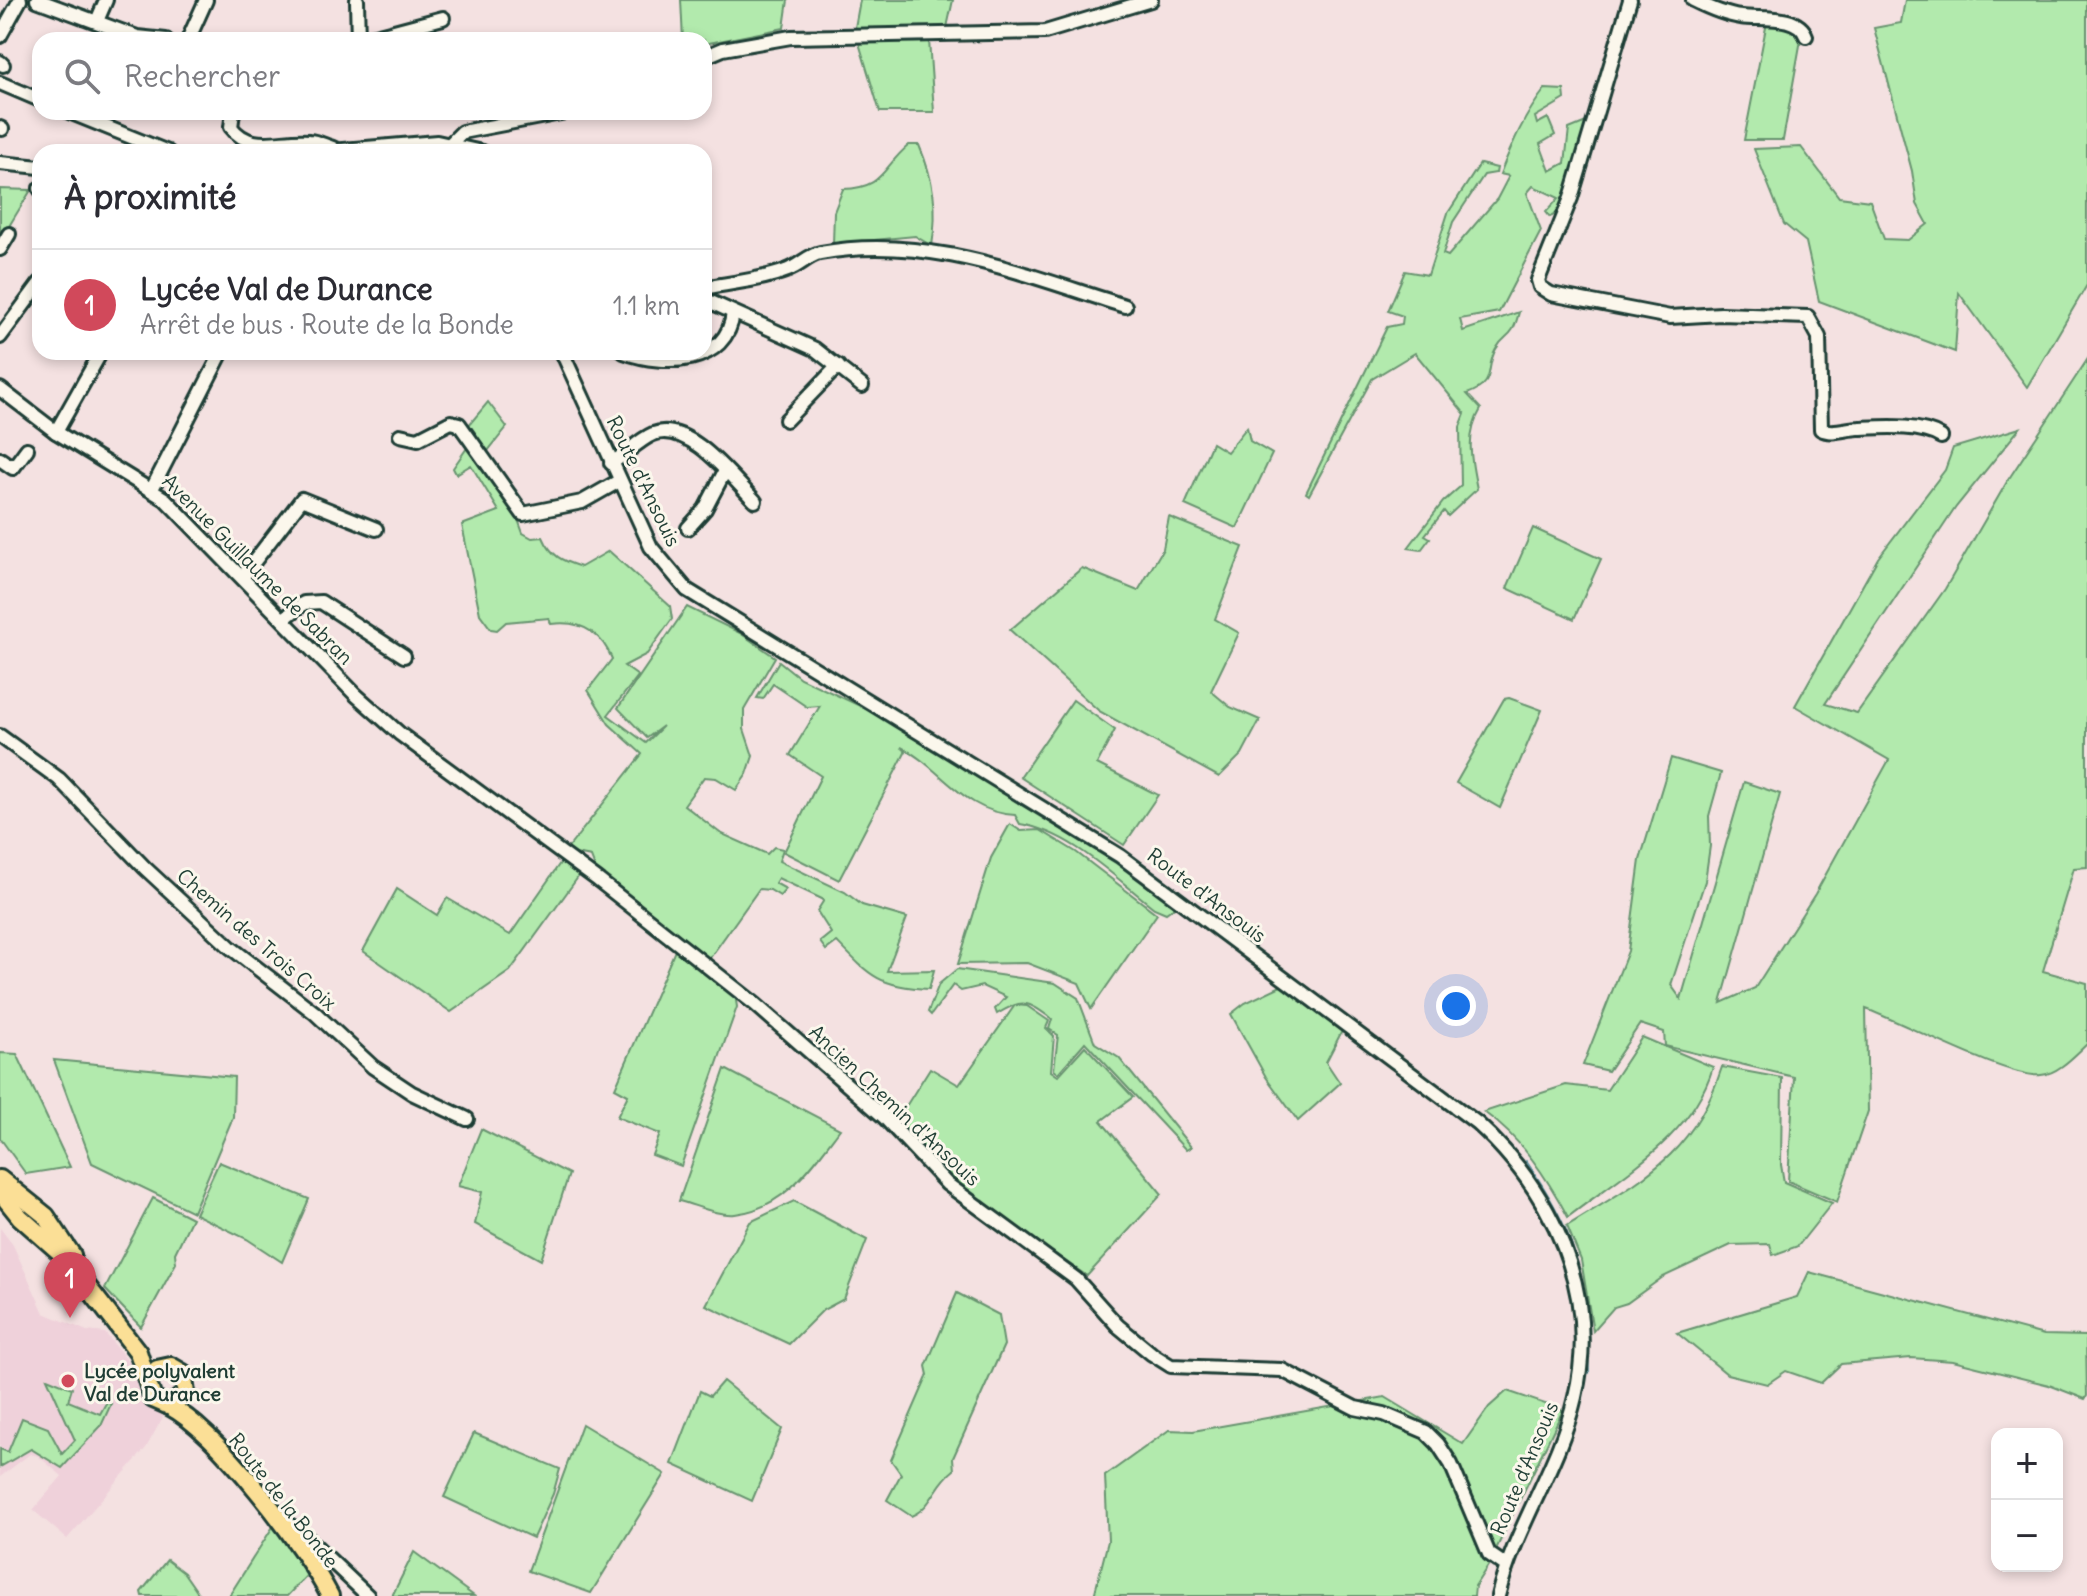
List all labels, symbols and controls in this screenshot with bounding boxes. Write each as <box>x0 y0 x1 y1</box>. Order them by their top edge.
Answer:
search box <box>32 32 712 120</box>
icon: search <box>60 54 104 98</box>
text: Rechercher <box>124 57 280 95</box>
text: À proximité <box>64 175 237 218</box>
text: Lycée Val de Durance <box>140 270 433 308</box>
text: 1 <box>85 289 95 322</box>
text: 1.1 km <box>613 289 680 322</box>
text: Arrêt de bus · Route de la Bonde <box>140 308 514 341</box>
street label: Route d'Ansouis <box>602 412 686 550</box>
street label: Avenue Guillaume de Sabran <box>158 469 358 669</box>
street label: Route d'Ansouis <box>1143 842 1271 948</box>
street label: Chemin des Trois Croix <box>172 863 342 1015</box>
your location <box>1436 986 1476 1026</box>
street label: Ancien Chemin d'Ansouis <box>804 1019 986 1191</box>
pin: 1 <box>44 1252 96 1318</box>
place label: Lycée polyvalent Val de Durance <box>84 1358 235 1406</box>
marker: Lycée polyvalent Val de Durance <box>59 1372 77 1390</box>
street label: Route d'Ansouis <box>1485 1398 1563 1538</box>
street label: Route de la Bonde <box>224 1428 344 1572</box>
map controls <box>1991 1428 2063 1572</box>
button: + <box>1991 1428 2063 1500</box>
button: − <box>1991 1500 2063 1572</box>

